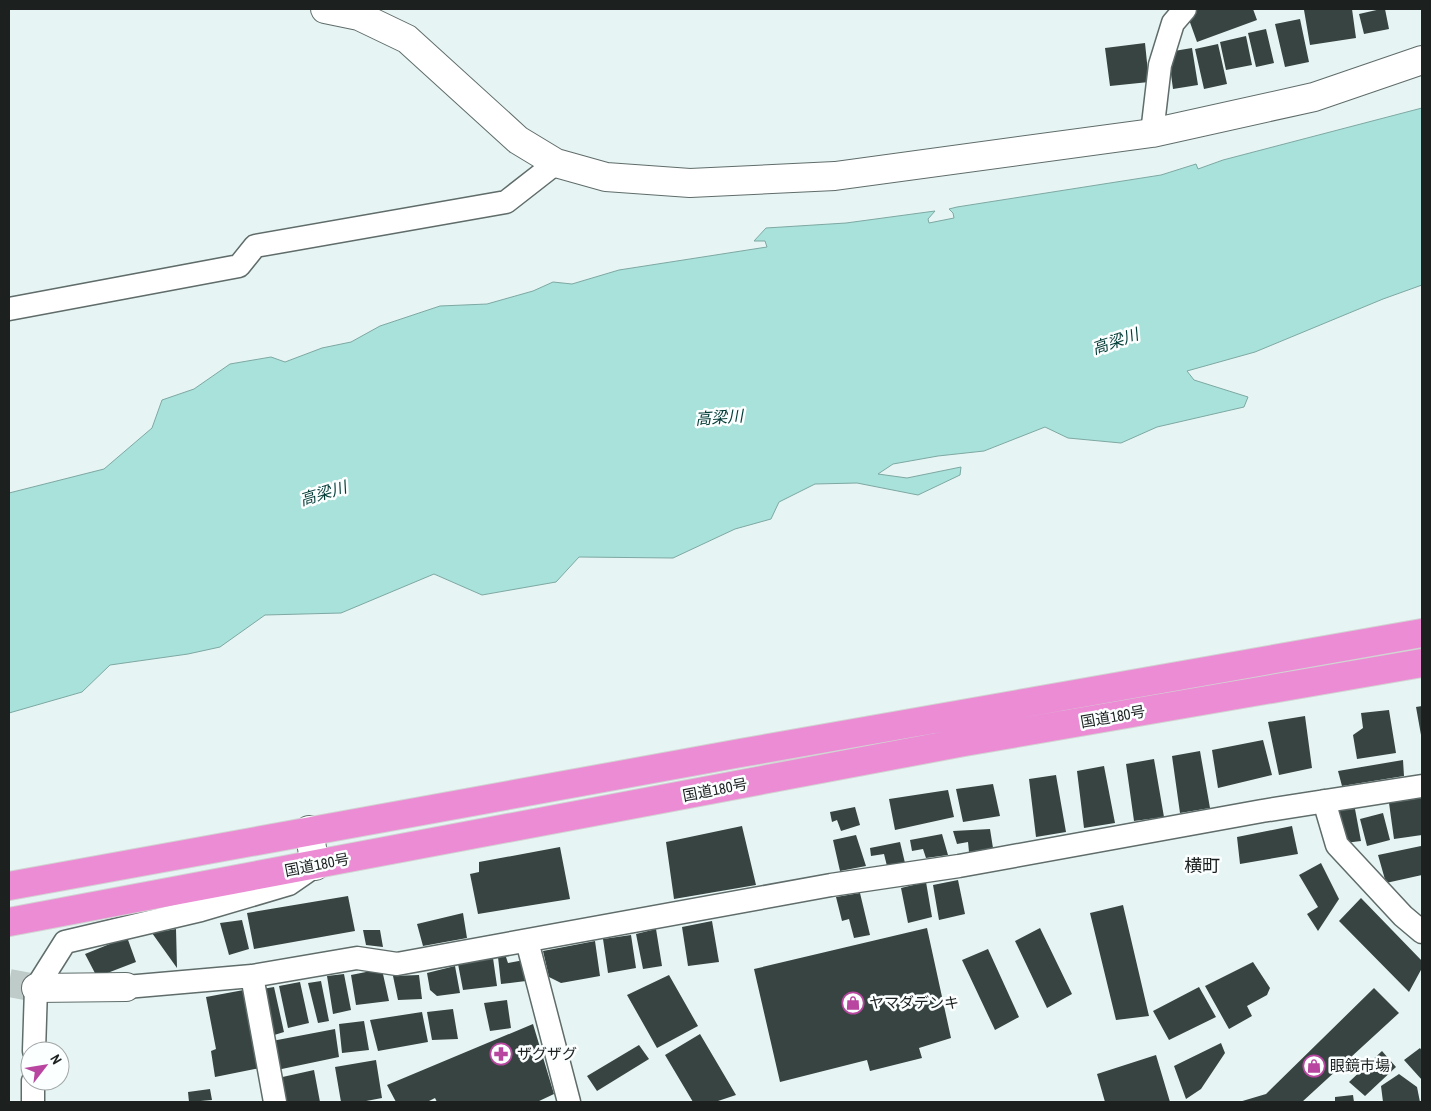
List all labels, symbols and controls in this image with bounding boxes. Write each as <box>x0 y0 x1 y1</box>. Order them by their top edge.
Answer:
water label: 高梁川 <box>1089 322 1143 359</box>
water label: 高梁川 <box>694 404 746 430</box>
water label: 高梁川 <box>297 475 351 511</box>
street label: 国道180号 <box>1079 700 1147 733</box>
street label: 国道180号 <box>681 773 749 806</box>
street label: 国道180号 <box>283 848 351 881</box>
district label: 横町 <box>1184 853 1220 878</box>
shop icon: ヤマダデンキ <box>841 991 865 1015</box>
place label: ヤマダデンキ <box>869 992 959 1013</box>
north arrow <box>20 1041 70 1091</box>
pharmacy icon: ザグザグ <box>489 1042 513 1066</box>
place label: ザグザグ <box>517 1043 577 1064</box>
text: N <box>46 1051 66 1067</box>
shop icon: 眼鏡市場 <box>1302 1054 1326 1078</box>
place label: 眼鏡市場 <box>1330 1055 1390 1076</box>

